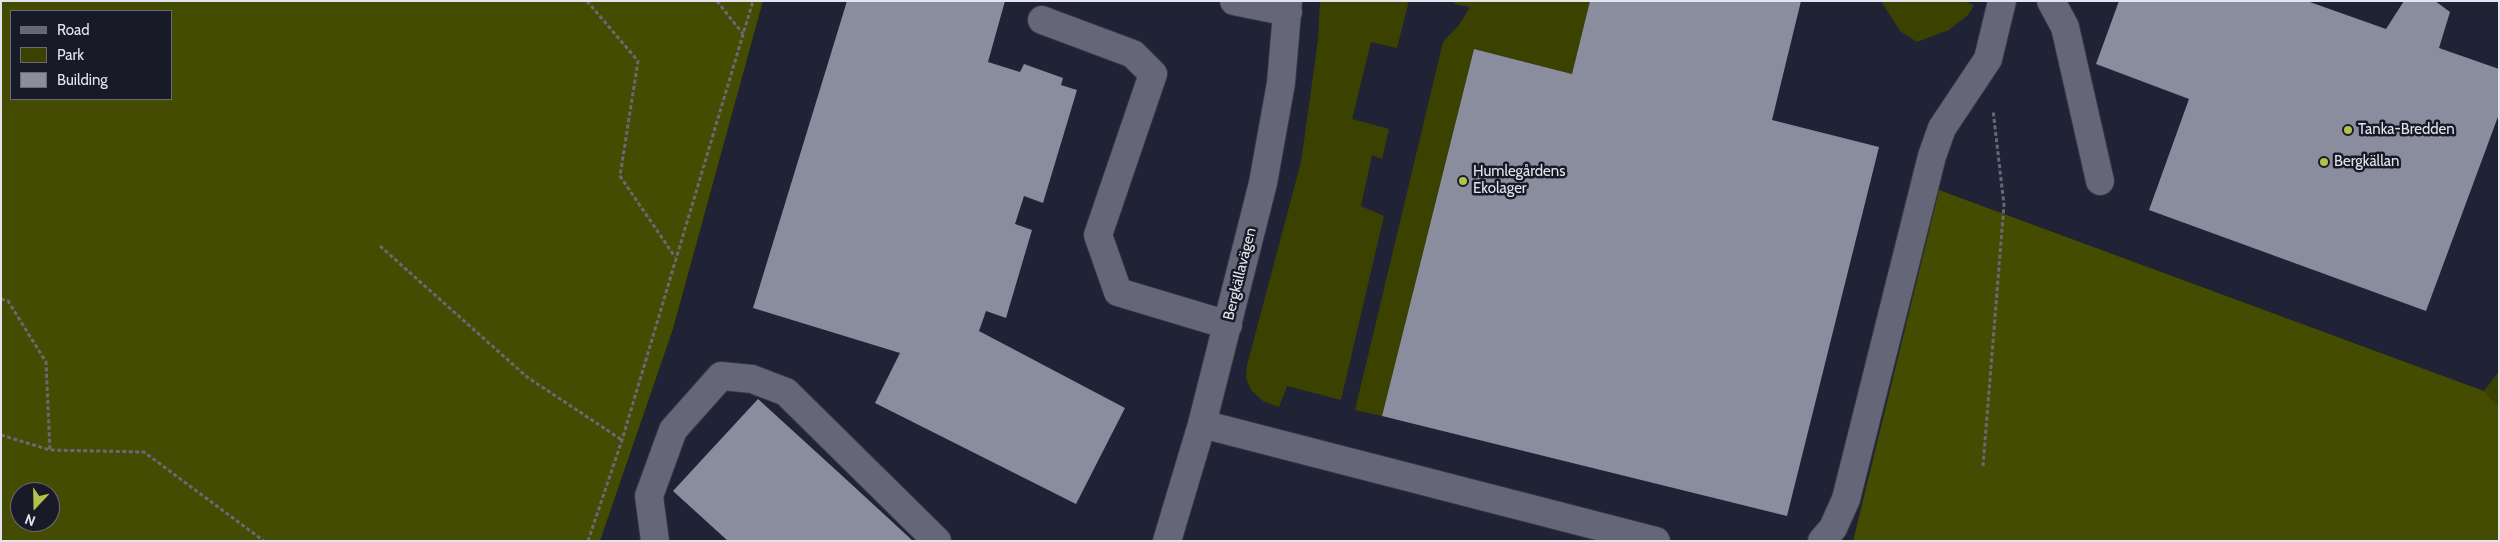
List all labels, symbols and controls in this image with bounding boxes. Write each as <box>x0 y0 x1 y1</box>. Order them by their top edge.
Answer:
legend <box>10 10 172 100</box>
text: Road <box>57 21 90 39</box>
text: Park <box>57 46 84 64</box>
text: Building <box>57 71 108 89</box>
place label: Tanka-Bredden <box>2358 121 2455 139</box>
marker: Tanka-Bredden <box>2342 124 2354 136</box>
place label: Bergkällan <box>2334 153 2399 171</box>
marker: Bergkällan <box>2318 156 2330 168</box>
place label: Humlegårdens Ekolager <box>1473 163 1565 198</box>
marker: Humlegårdens Ekolager <box>1457 175 1469 187</box>
street label: Bergkällavägen <box>1220 226 1260 322</box>
north arrow <box>10 482 60 532</box>
text: N <box>22 510 38 530</box>

